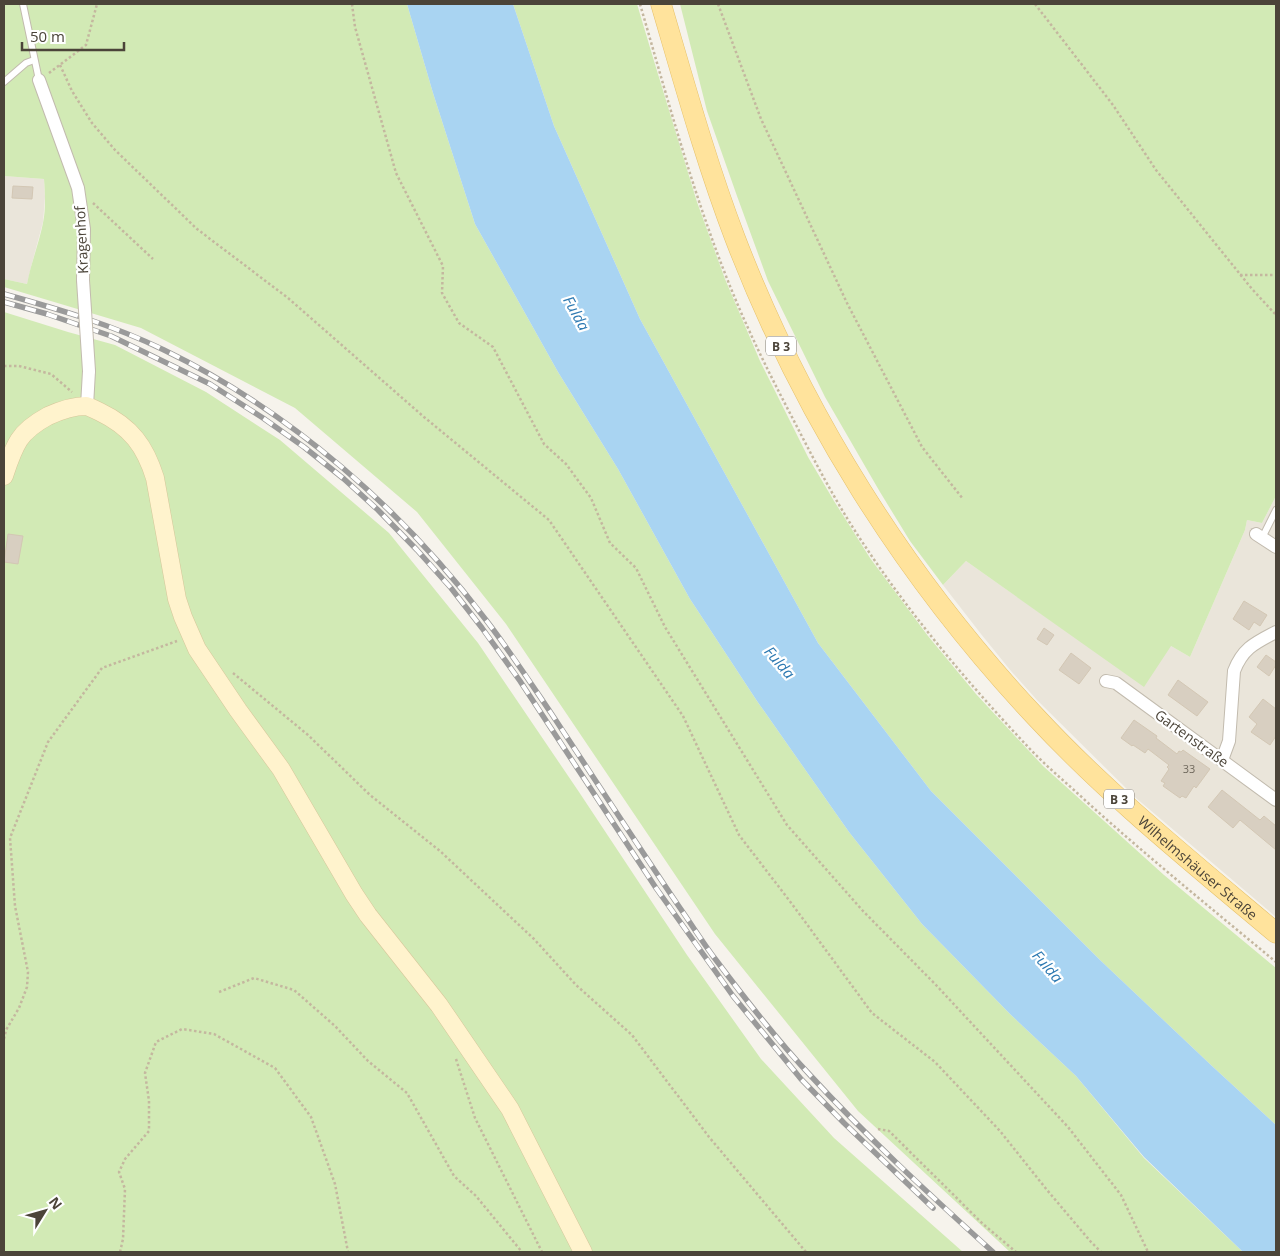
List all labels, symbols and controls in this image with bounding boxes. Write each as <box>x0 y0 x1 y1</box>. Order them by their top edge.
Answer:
scale bar <box>22 20 125 52</box>
text: 50 m <box>30 26 65 46</box>
street label: Kragenhof <box>70 204 92 274</box>
water label: Fulda <box>559 292 595 334</box>
road number: B 3 <box>766 336 796 356</box>
water label: Fulda <box>760 642 800 683</box>
street label: Gartenstraße <box>1151 705 1233 771</box>
house number: 33 <box>1183 761 1195 776</box>
road number: B 3 <box>1104 790 1134 809</box>
street label: Wilhelmshäuser Straße <box>1134 811 1262 924</box>
water label: Fulda <box>1028 946 1068 987</box>
north arrow <box>20 1186 70 1236</box>
text: N <box>45 1193 67 1213</box>

